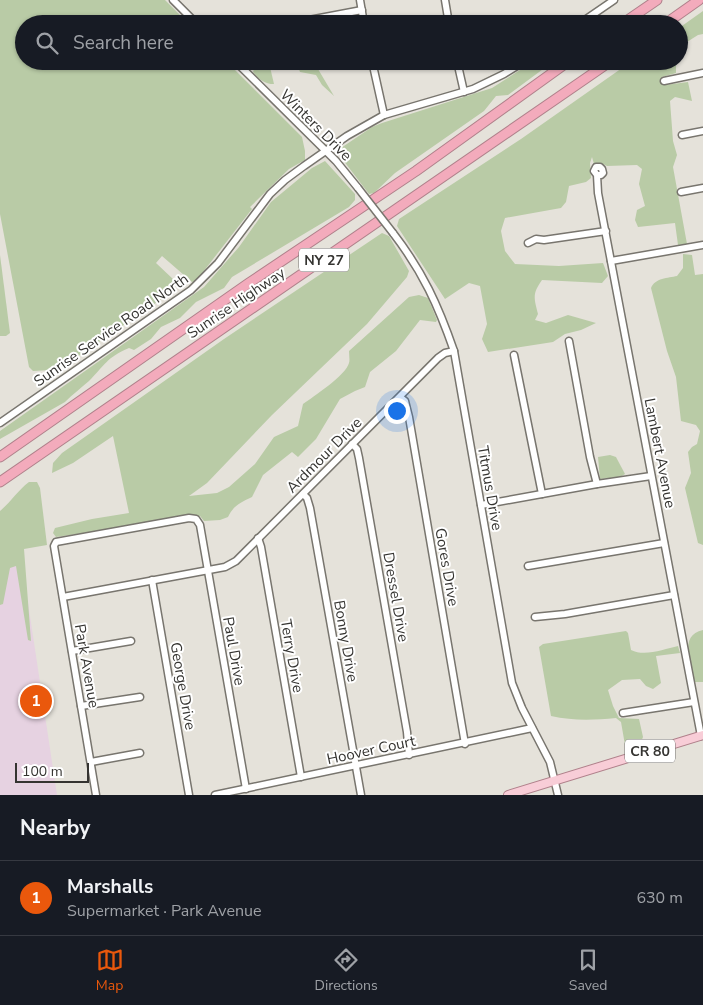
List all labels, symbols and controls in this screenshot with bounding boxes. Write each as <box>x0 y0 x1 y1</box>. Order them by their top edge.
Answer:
search box <box>15 15 688 70</box>
icon: search <box>33 29 61 57</box>
text: Search here <box>73 30 174 56</box>
street label: Winters Drive <box>276 85 356 165</box>
road number: NY 27 <box>299 248 349 272</box>
street label: Sunrise Highway <box>183 263 289 343</box>
street label: Sunrise Service Road North <box>30 269 192 391</box>
street label: Lambert Avenue <box>640 396 680 510</box>
your location <box>384 398 410 424</box>
street label: Ardmour Drive <box>282 413 366 497</box>
street label: Titmus Drive <box>473 444 507 532</box>
street label: Gores Drive <box>430 526 464 608</box>
street label: Dressel Drive <box>378 551 414 643</box>
street label: Bonny Drive <box>329 599 363 683</box>
street label: Paul Drive <box>218 615 250 687</box>
street label: Terry Drive <box>276 618 308 694</box>
street label: Park Avenue <box>70 622 104 710</box>
street label: George Drive <box>165 641 201 731</box>
pin: 1 <box>20 682 52 720</box>
street label: Hoover Court <box>325 731 418 769</box>
road number: CR 80 <box>625 739 675 762</box>
scale bar <box>15 760 89 783</box>
text: 100 m <box>22 762 63 781</box>
text: Nearby <box>20 814 90 842</box>
text: Marshalls <box>67 874 153 900</box>
text: 1 <box>31 887 41 909</box>
text: 630 m <box>636 887 683 909</box>
text: Supermarket · Park Avenue <box>67 900 262 922</box>
tab: Map <box>96 946 124 995</box>
tab: Directions <box>315 946 378 995</box>
tab: Saved <box>569 946 607 995</box>

